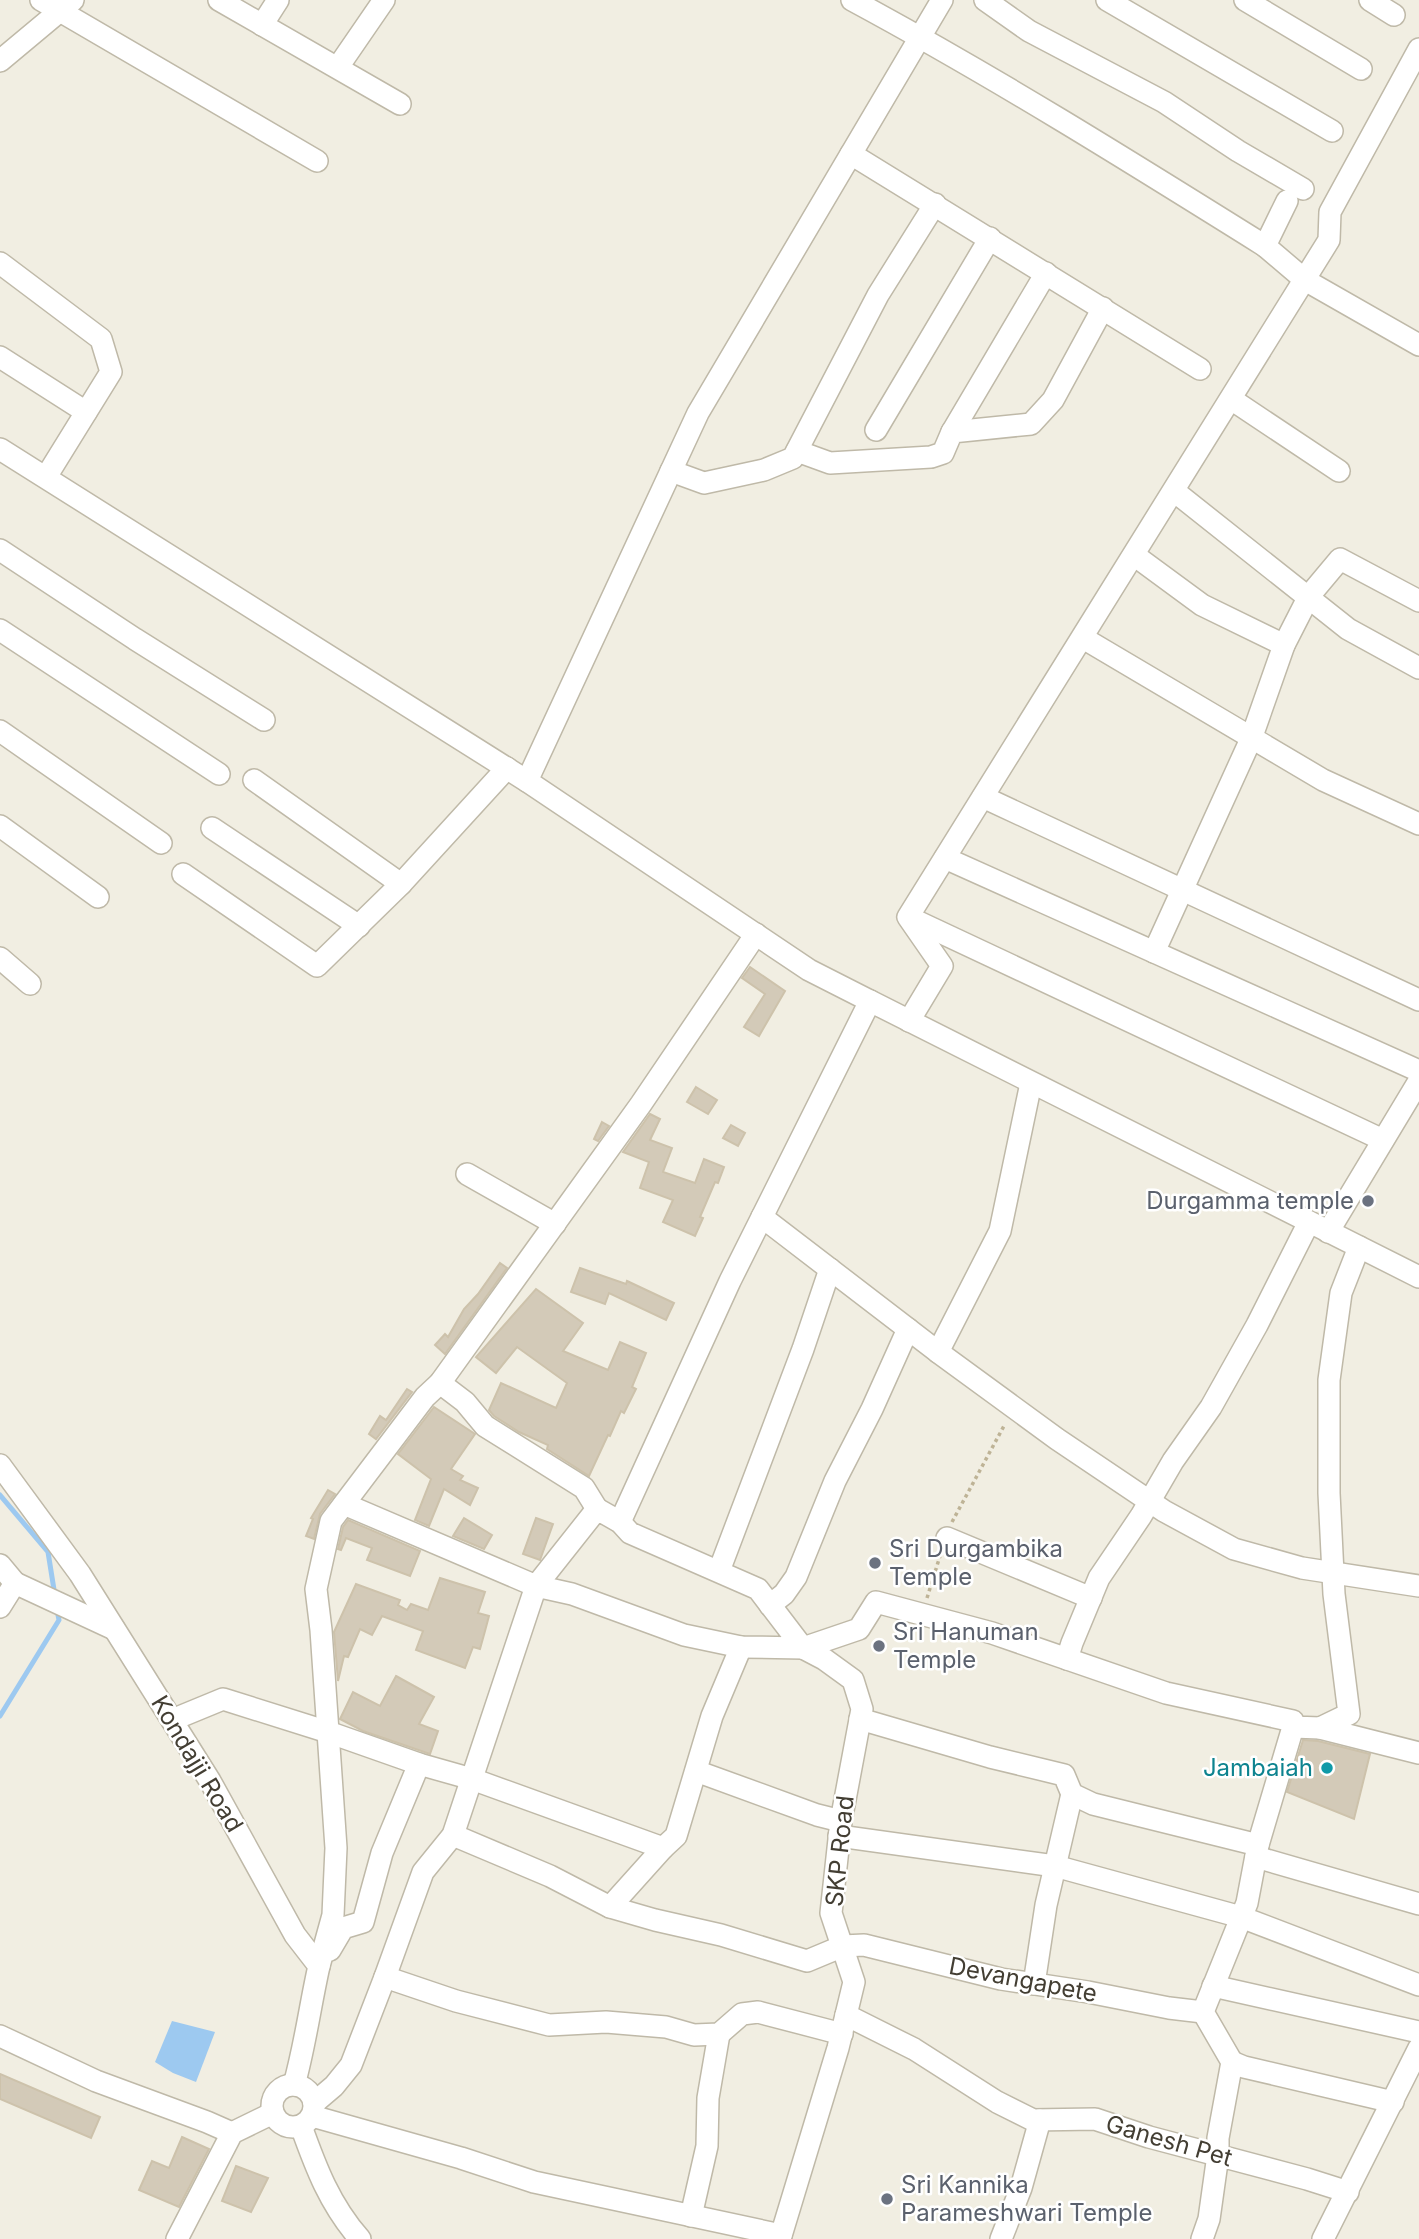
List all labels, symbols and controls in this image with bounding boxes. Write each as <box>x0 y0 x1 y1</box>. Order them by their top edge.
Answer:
place label: Durgamma temple <box>1146 1186 1354 1215</box>
marker: Durgamma temple <box>1360 1193 1376 1209</box>
place label: Sri Durgambika Temple <box>889 1534 1063 1591</box>
marker: Sri Durgambika Temple <box>867 1555 883 1571</box>
place label: Sri Hanuman Temple <box>893 1617 1039 1674</box>
marker: Sri Hanuman Temple <box>871 1638 887 1654</box>
street label: Kondajji Road <box>145 1690 250 1837</box>
place label: Jambaiah <box>1203 1753 1313 1782</box>
marker: Jambaiah <box>1319 1760 1335 1776</box>
street label: SKP Road <box>819 1794 860 1908</box>
street label: Devangapete <box>947 1951 1100 2008</box>
street label: Ganesh Pet <box>1103 2109 1236 2172</box>
place label: Sri Kannika Parameshwari Temple <box>901 2170 1152 2227</box>
marker: Sri Kannika Parameshwari Temple <box>879 2191 895 2207</box>

